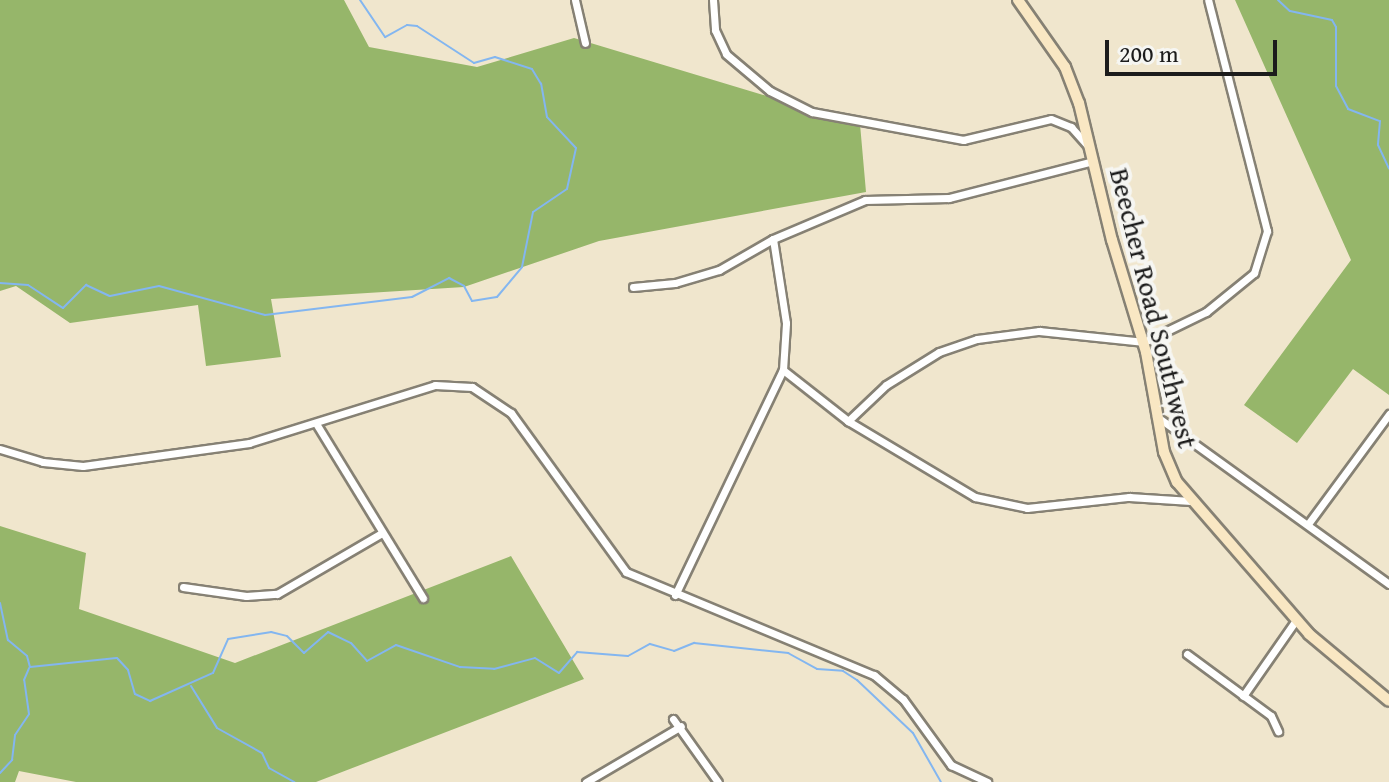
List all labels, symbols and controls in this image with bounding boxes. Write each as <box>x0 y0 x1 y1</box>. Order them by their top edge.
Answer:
scale bar <box>1109 24 1281 74</box>
text: 200 m <box>1119 36 1179 71</box>
street label: Beecher Road Southwest <box>1103 164 1205 452</box>

